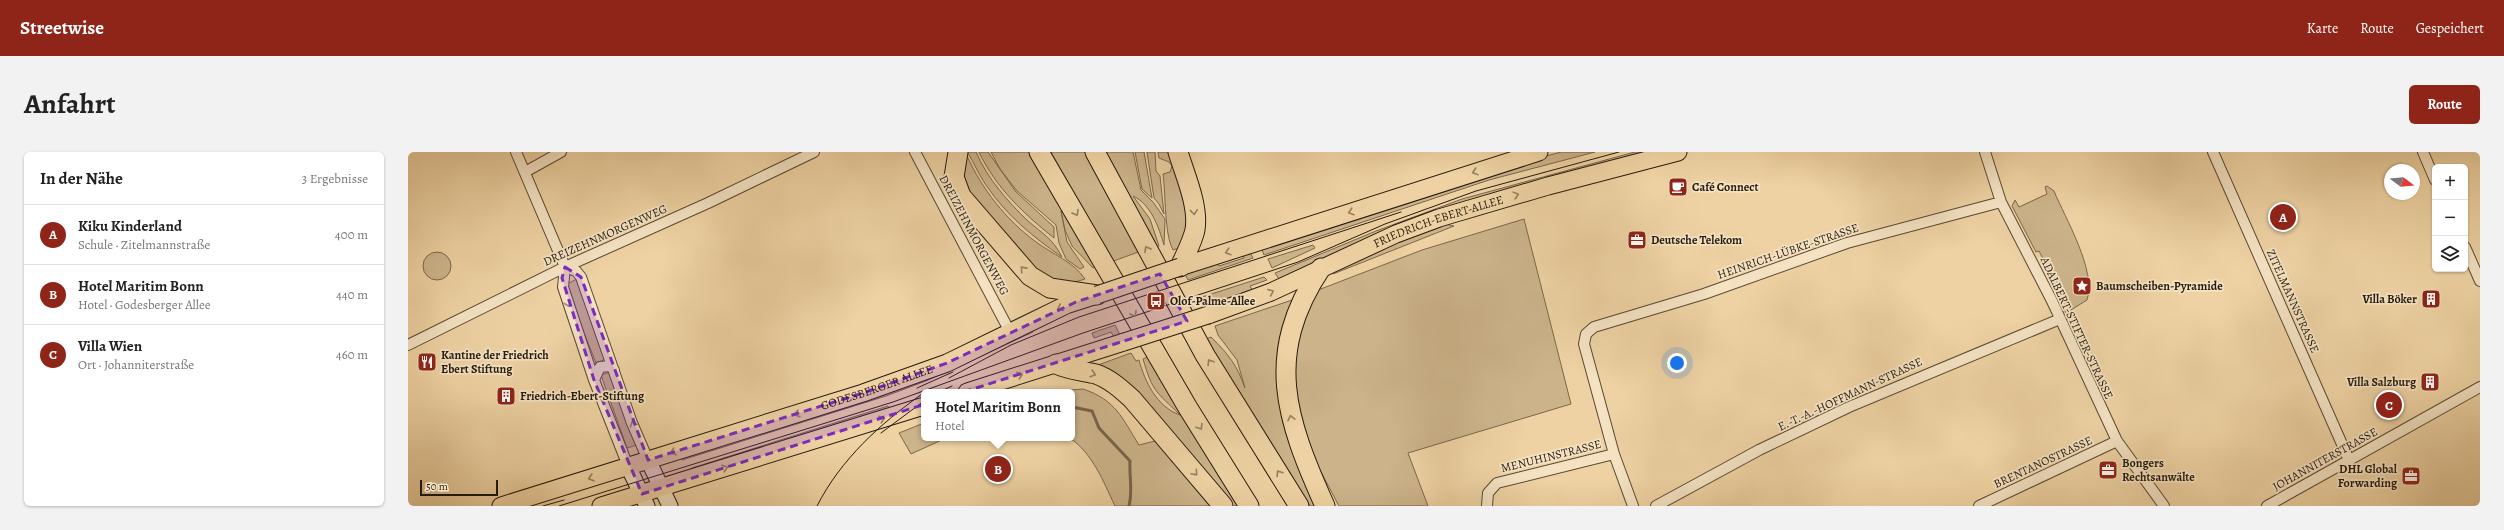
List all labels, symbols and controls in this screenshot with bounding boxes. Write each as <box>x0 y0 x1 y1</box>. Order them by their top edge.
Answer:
text: Streetwise <box>20 15 104 41</box>
text: Karte <box>2307 19 2338 38</box>
text: Route <box>2360 19 2394 38</box>
text: Gespeichert <box>2416 19 2484 38</box>
text: Anfahrt <box>24 85 116 123</box>
button: Route <box>2409 85 2480 124</box>
north arrow <box>2384 164 2420 200</box>
map controls <box>2432 164 2468 272</box>
button: + <box>2432 164 2468 200</box>
text: In der Nähe <box>40 167 123 190</box>
one-way arrow <box>1472 167 1479 176</box>
text: 3 Ergebnisse <box>302 170 368 187</box>
street label: DREIZEHNMORGENWEG <box>935 172 1013 298</box>
cafe icon: Café Connect <box>1667 176 1689 198</box>
place label: Café Connect <box>1692 179 1758 195</box>
one-way arrow <box>1513 191 1520 200</box>
street label: FRIEDRICH-EBERT-ALLEE <box>1371 192 1505 251</box>
street label: DREIZEHNMORGENWEG <box>540 200 670 270</box>
button: − <box>2432 200 2468 236</box>
pin: A <box>2270 202 2296 232</box>
one-way arrow <box>1348 207 1355 216</box>
one-way arrow <box>1072 209 1079 216</box>
one-way arrow <box>1189 209 1198 215</box>
text: Kiku Kinderland <box>78 216 182 236</box>
street label: HEINRICH-LÜBKE-STRASSE <box>1715 219 1861 283</box>
text: A <box>49 226 57 243</box>
text: 400 m <box>335 226 368 243</box>
office icon: Deutsche Telekom <box>1626 229 1648 251</box>
place label: Deutsche Telekom <box>1651 232 1742 248</box>
text: Schule · Zitelmannstraße <box>78 236 210 253</box>
button: layers <box>2432 236 2468 272</box>
one-way arrow <box>1144 246 1151 253</box>
one-way arrow <box>1224 247 1231 256</box>
street label: ZITELMANNSTRASSE <box>2263 247 2323 355</box>
street label: ADALBERT-STIFTER-STRASSE <box>2037 253 2117 402</box>
one-way arrow <box>1020 266 1028 274</box>
place icon: Baumscheiben-Pyramide <box>2071 275 2093 297</box>
text: Hotel Maritim Bonn <box>78 276 204 296</box>
place label: Baumscheiben-Pyramide <box>2096 278 2223 294</box>
text: B <box>49 286 57 303</box>
text: 440 m <box>336 286 368 303</box>
one-way arrow <box>1267 288 1274 296</box>
building icon: Villa Böker <box>2420 288 2442 310</box>
bus stop icon: Olof-Palme-Allee <box>1145 290 1167 312</box>
place label: Villa Böker <box>2361 291 2417 307</box>
place label: Olof-Palme-Allee <box>1170 293 1256 309</box>
text: Hotel · Godesberger Allee <box>78 296 211 313</box>
one-way arrow <box>564 300 572 307</box>
one-way arrow <box>1057 303 1064 311</box>
one-way arrow <box>1130 310 1137 317</box>
text: Villa Wien <box>78 336 142 356</box>
text: C <box>49 346 57 363</box>
text: 460 m <box>336 346 368 363</box>
place label: Kantine der Friedrich Ebert Stiftung <box>441 347 549 377</box>
restaurant icon: Kantine der Friedrich Ebert Stiftung <box>416 351 438 373</box>
your location <box>1667 353 1687 373</box>
street label: E.-T.-A.-HOFFMANN-STRASSE <box>1775 353 1925 435</box>
text: Ort · Johanniterstraße <box>78 356 194 373</box>
one-way arrow <box>1207 359 1215 366</box>
street label: GODESBERGER ALLEE <box>819 361 935 414</box>
one-way arrow <box>1090 369 1097 378</box>
building icon: Villa Salzburg <box>2419 371 2441 393</box>
one-way arrow <box>1016 372 1023 380</box>
place label: Villa Salzburg <box>2346 374 2417 390</box>
building icon: Friedrich-Ebert-Stiftung <box>495 385 517 407</box>
place label: Friedrich-Ebert-Stiftung <box>520 388 645 404</box>
popup <box>921 389 1075 441</box>
pin: C <box>2376 390 2402 420</box>
text: Hotel Maritim Bonn <box>935 397 1061 417</box>
one-way arrow <box>794 409 801 417</box>
one-way arrow <box>1287 414 1295 421</box>
one-way arrow <box>879 415 886 424</box>
text: Hotel <box>935 417 964 434</box>
one-way arrow <box>629 421 637 428</box>
one-way arrow <box>1195 423 1202 430</box>
street label: JOHANNITERSTRASSE <box>2270 424 2380 494</box>
street label: BRENTANOSTRASSE <box>1991 432 2095 492</box>
street label: MENUHINSTRASSE <box>1499 436 1603 476</box>
one-way arrow <box>670 447 677 456</box>
pin: B <box>985 454 1011 484</box>
place label: Bongers Rechtsanwälte <box>2122 455 2195 485</box>
office icon: Bongers Rechtsanwälte <box>2097 459 2119 481</box>
place label: DHL Global Forwarding <box>2338 461 2398 491</box>
one-way arrow <box>722 464 729 473</box>
office icon: DHL Global Forwarding <box>2400 465 2422 487</box>
one-way arrow <box>1190 469 1197 476</box>
one-way arrow <box>1276 470 1283 477</box>
one-way arrow <box>587 473 594 482</box>
scale bar <box>420 478 498 497</box>
text: 50 m <box>426 479 448 494</box>

